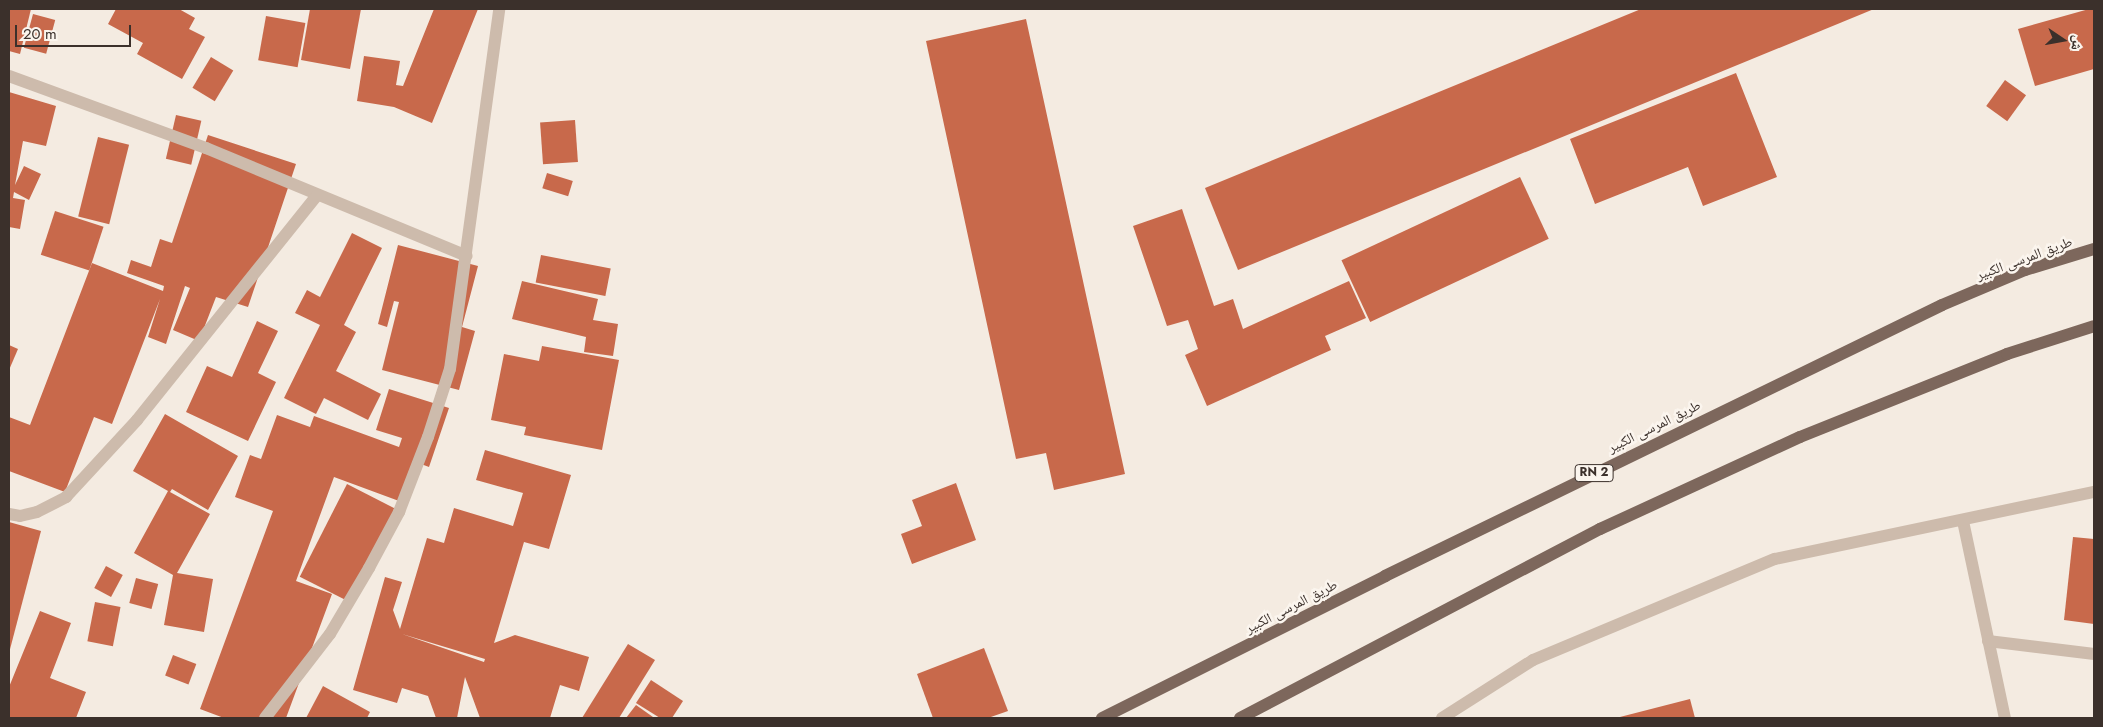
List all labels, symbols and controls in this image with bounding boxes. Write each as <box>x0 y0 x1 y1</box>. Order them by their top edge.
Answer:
scale bar <box>18 15 134 47</box>
north arrow <box>2038 15 2088 65</box>
text: 20 m <box>23 23 57 45</box>
text: ش <box>2066 34 2089 52</box>
street label: طريق المرسى الكبير <box>1974 233 2074 283</box>
street label: طريق المرسى الكبير <box>1605 396 1703 456</box>
road number: RN 2 <box>1574 463 1614 482</box>
street label: طريق المرسى الكبير <box>1242 576 1340 636</box>

